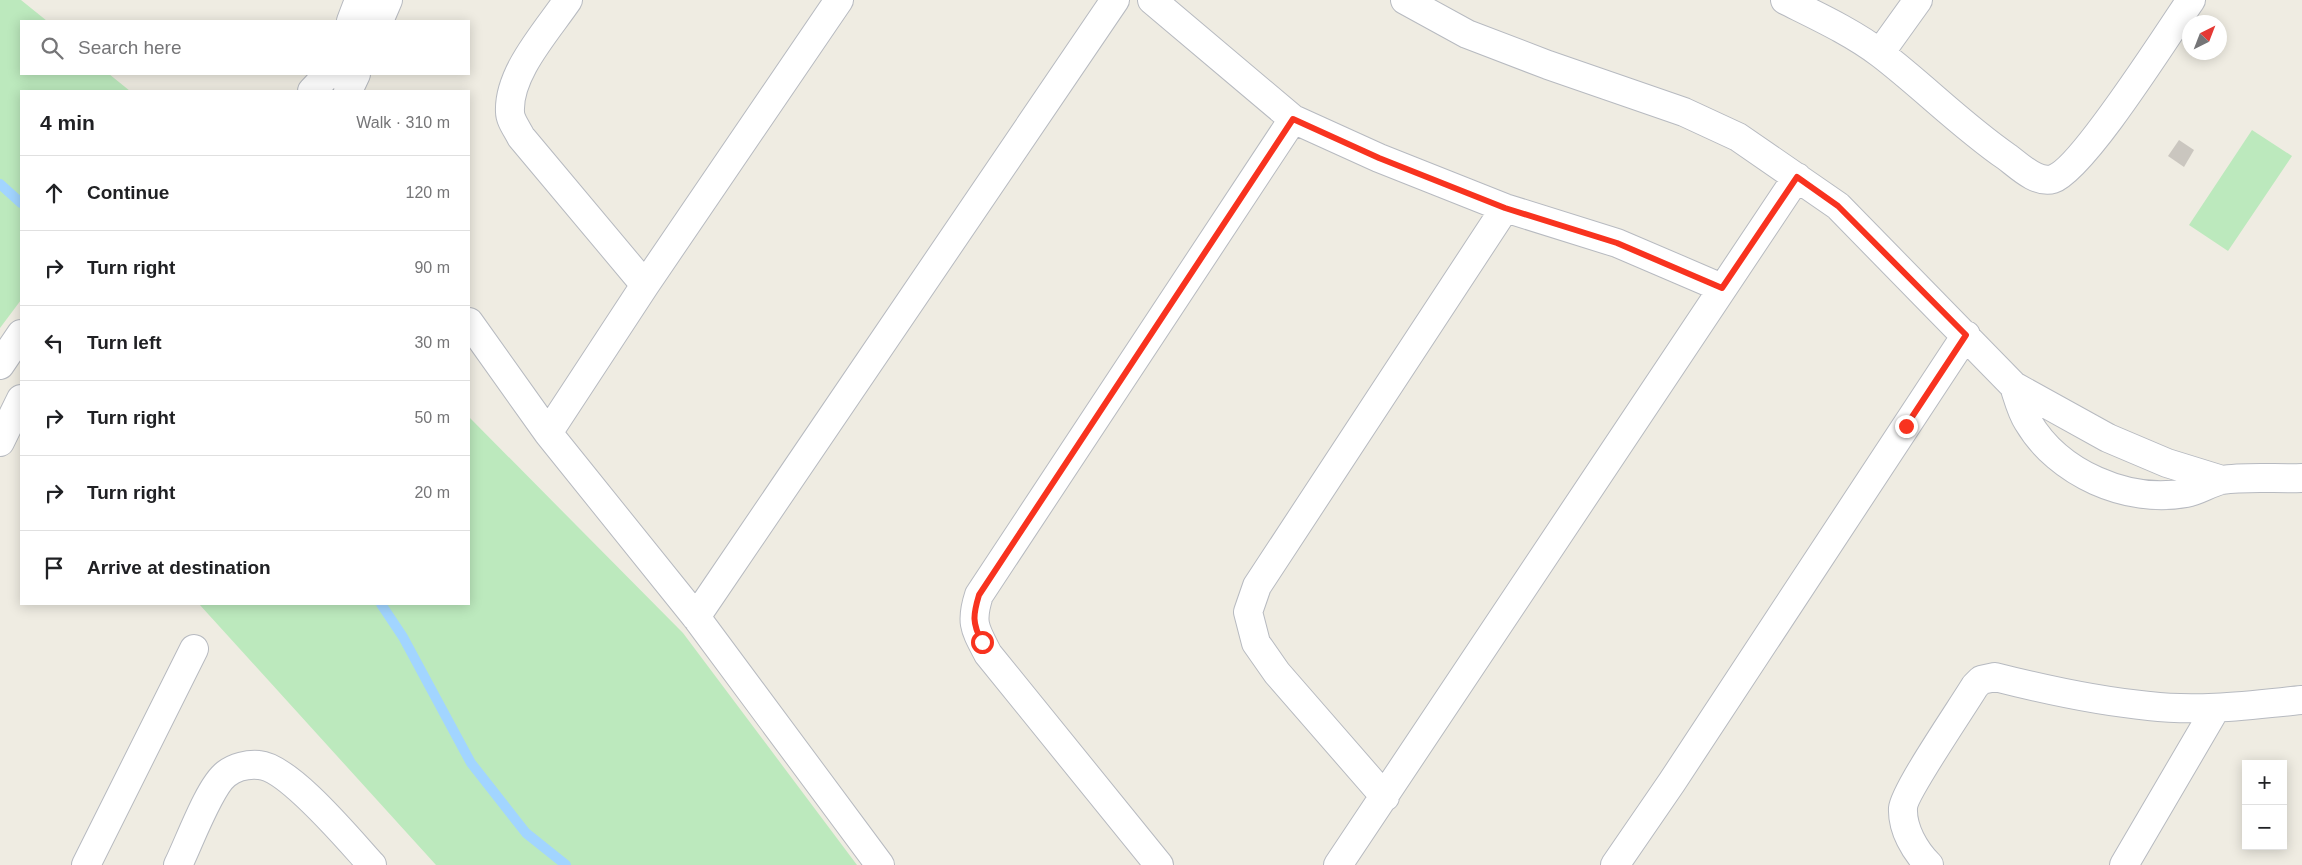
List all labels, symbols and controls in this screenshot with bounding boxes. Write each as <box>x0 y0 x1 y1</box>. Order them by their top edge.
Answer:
north arrow <box>2182 15 2227 60</box>
search box <box>20 20 470 75</box>
icon: search <box>38 34 66 62</box>
text: Search here <box>78 37 182 58</box>
text: 4 min <box>40 111 95 134</box>
text: Walk · 310 m <box>356 114 450 131</box>
icon: ahead <box>40 179 68 207</box>
text: Continue <box>87 182 169 203</box>
text: 120 m <box>406 184 450 201</box>
icon: right <box>40 254 68 282</box>
text: Turn right <box>87 257 175 278</box>
text: 90 m <box>414 259 450 276</box>
icon: left <box>40 329 68 357</box>
text: Turn left <box>87 332 162 353</box>
text: 30 m <box>414 334 450 351</box>
icon: right <box>40 404 68 432</box>
text: Turn right <box>87 407 175 428</box>
text: 50 m <box>414 409 450 426</box>
route end <box>1895 415 1918 438</box>
icon: right <box>40 479 68 507</box>
text: Turn right <box>87 482 175 503</box>
text: 20 m <box>414 484 450 501</box>
icon: arrive <box>40 554 68 582</box>
text: Arrive at destination <box>87 557 271 578</box>
route start <box>971 631 994 654</box>
map controls <box>2242 760 2287 850</box>
button: + <box>2242 760 2287 805</box>
button: − <box>2242 805 2287 850</box>

